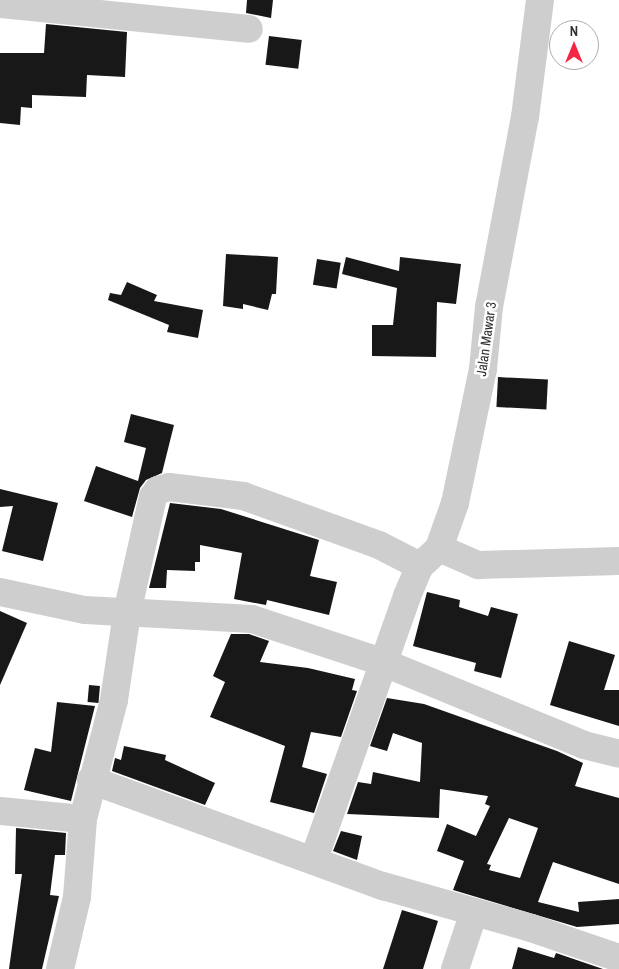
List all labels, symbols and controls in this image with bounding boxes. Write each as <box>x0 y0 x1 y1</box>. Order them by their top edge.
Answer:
north arrow <box>549 20 599 70</box>
text: N <box>570 22 578 40</box>
street label: Jalan Mawar 3 <box>472 301 500 377</box>

